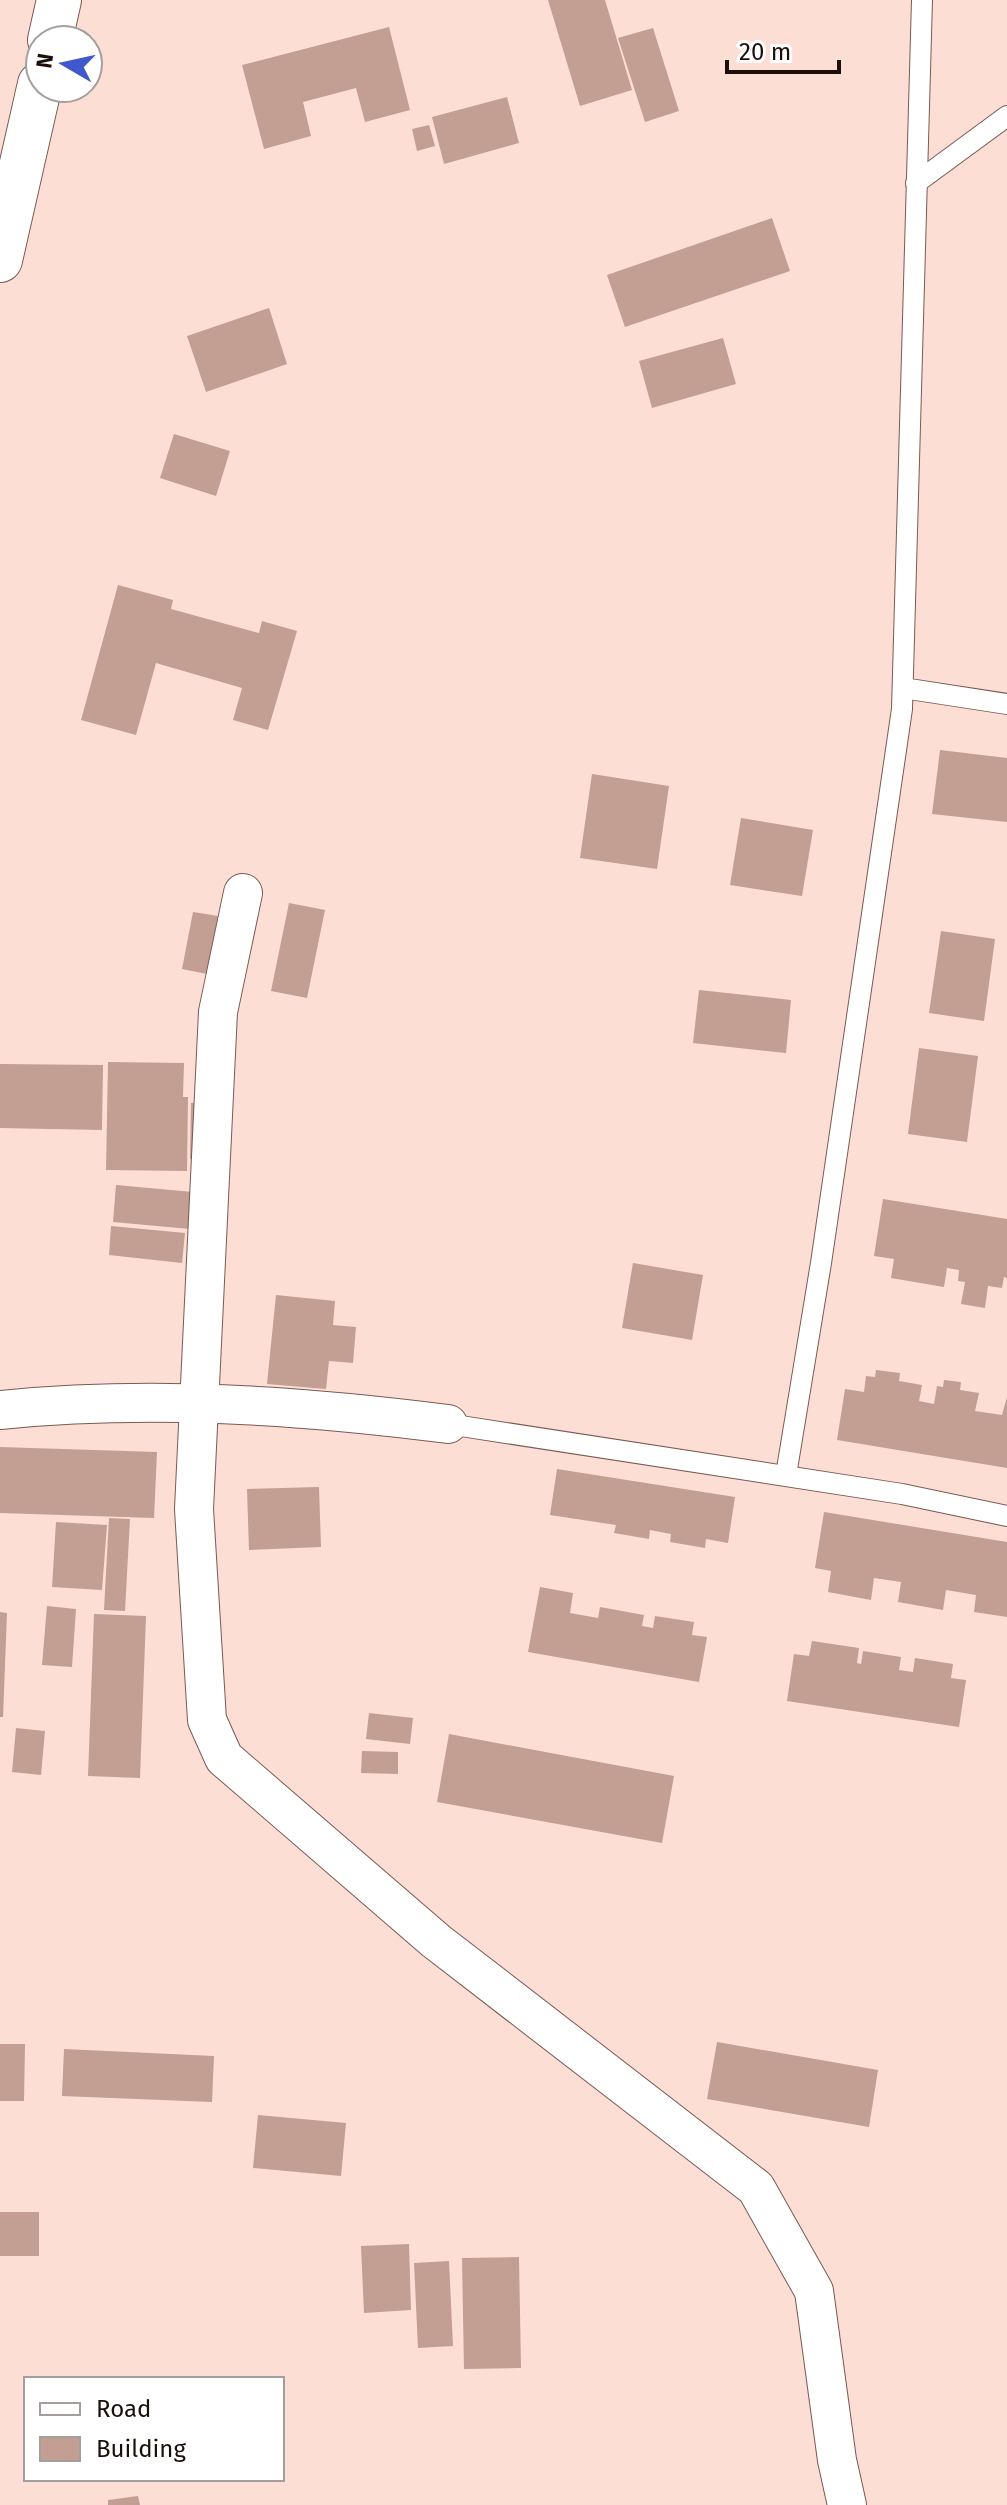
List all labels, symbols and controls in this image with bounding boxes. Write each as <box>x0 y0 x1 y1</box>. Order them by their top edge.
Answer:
north arrow <box>24 24 104 104</box>
scale bar <box>727 24 839 74</box>
text: 20 m <box>739 38 791 66</box>
text: N <box>30 52 59 70</box>
legend <box>24 2377 284 2481</box>
text: Road <box>96 2395 151 2423</box>
text: Building <box>96 2435 186 2463</box>

